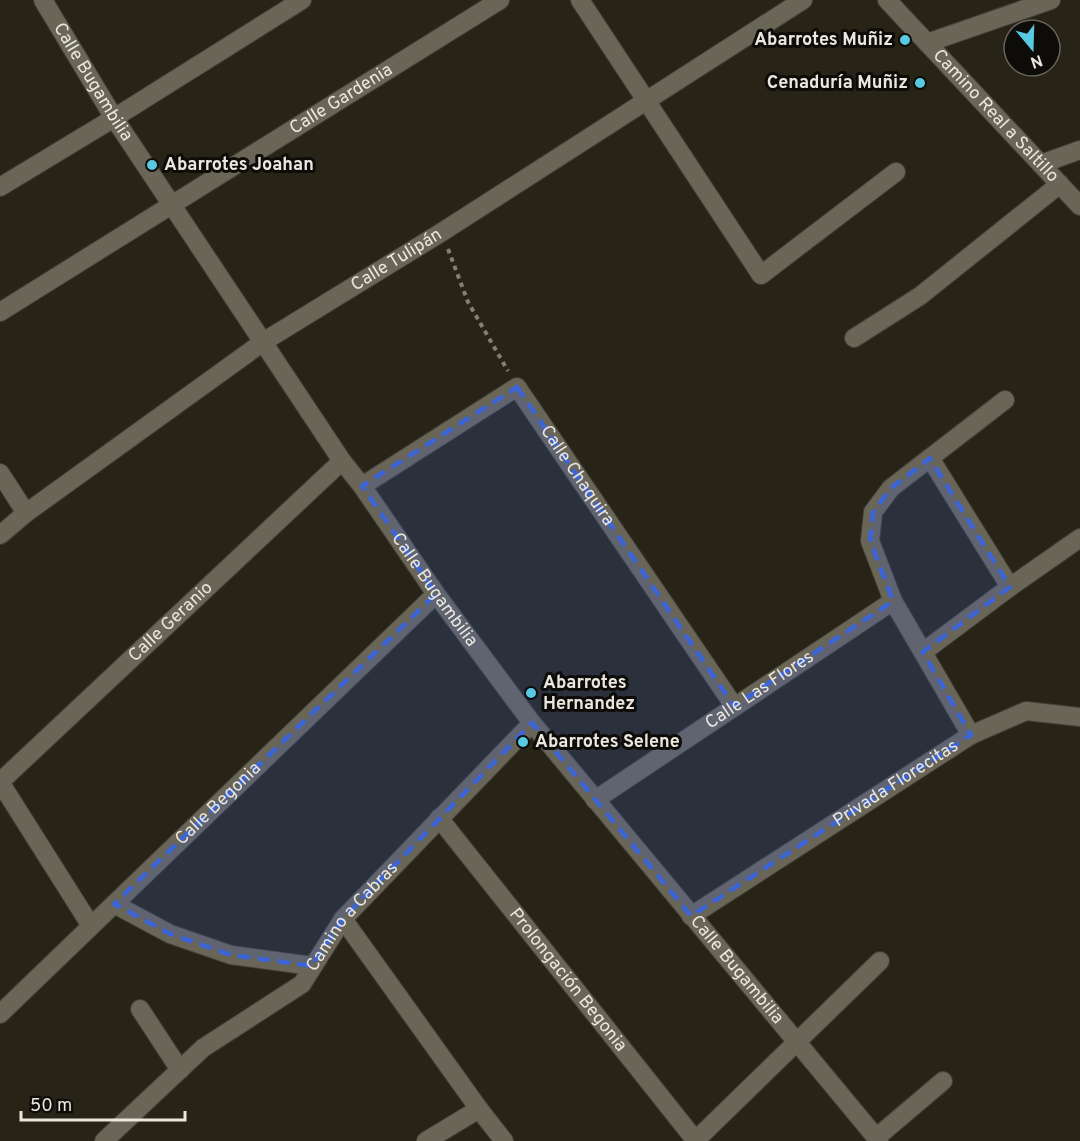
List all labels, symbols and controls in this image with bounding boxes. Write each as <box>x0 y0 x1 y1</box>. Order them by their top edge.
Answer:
street label: Calle Bugambilia <box>48 18 138 146</box>
north arrow <box>1002 18 1062 78</box>
place label: Abarrotes Muñiz <box>754 29 893 52</box>
marker: Abarrotes Muñiz <box>898 33 912 47</box>
street label: Camino Real a Saltillo <box>928 44 1064 188</box>
text: N <box>1028 49 1045 72</box>
street label: Calle Gardenia <box>285 58 397 140</box>
place label: Cenaduría Muñiz <box>767 72 908 95</box>
marker: Cenaduría Muñiz <box>913 76 927 90</box>
place label: Abarrotes Joahan <box>164 154 314 177</box>
marker: Abarrotes Joahan <box>145 158 159 172</box>
street label: Calle Tulipán <box>347 223 446 297</box>
street label: Calle Chaquira <box>535 421 620 530</box>
street label: Calle Bugambilia <box>386 528 483 651</box>
street label: Calle Geranio <box>123 577 218 667</box>
street label: Calle Las Flores <box>701 645 818 735</box>
place label: Abarrotes Hernandez <box>543 672 635 716</box>
marker: Abarrotes Hernandez <box>524 686 538 700</box>
place label: Abarrotes Selene <box>535 731 680 754</box>
marker: Abarrotes Selene <box>516 735 530 749</box>
street label: Privada Florecitas <box>829 735 963 833</box>
street label: Calle Begonia <box>170 757 266 850</box>
street label: Camino a Cabras <box>301 857 403 976</box>
street label: Prolongación Begonia <box>504 903 632 1057</box>
street label: Calle Bugambilia <box>685 910 789 1029</box>
scale bar <box>21 1084 184 1122</box>
text: 50 m <box>30 1095 72 1118</box>

